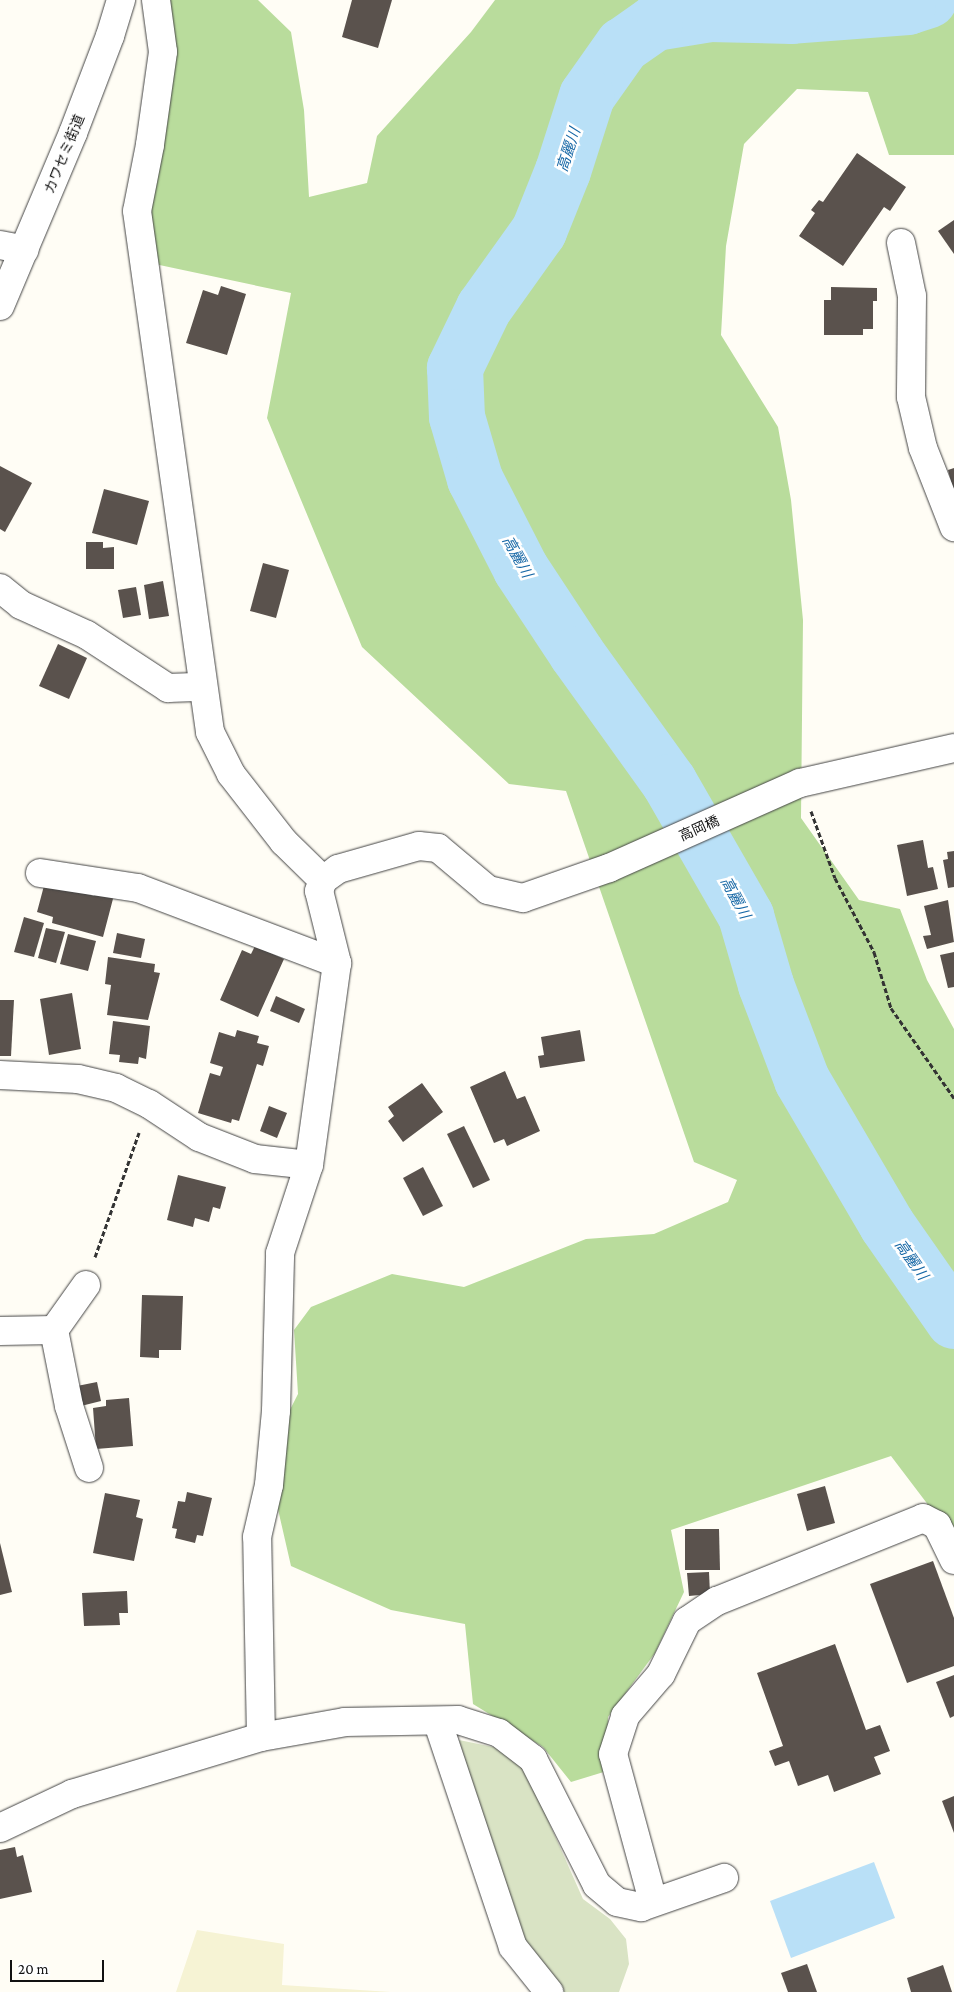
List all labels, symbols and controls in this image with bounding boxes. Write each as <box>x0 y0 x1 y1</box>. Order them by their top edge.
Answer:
street label: カワセミ街道 <box>40 112 88 196</box>
water label: 高麗川 <box>553 126 585 174</box>
water label: 高麗川 <box>498 533 536 581</box>
street label: 高岡橋 <box>676 812 722 844</box>
water label: 高麗川 <box>716 874 754 922</box>
water label: 高麗川 <box>891 1236 931 1284</box>
scale bar <box>12 1950 106 1982</box>
text: 20 m <box>18 1961 49 1977</box>

